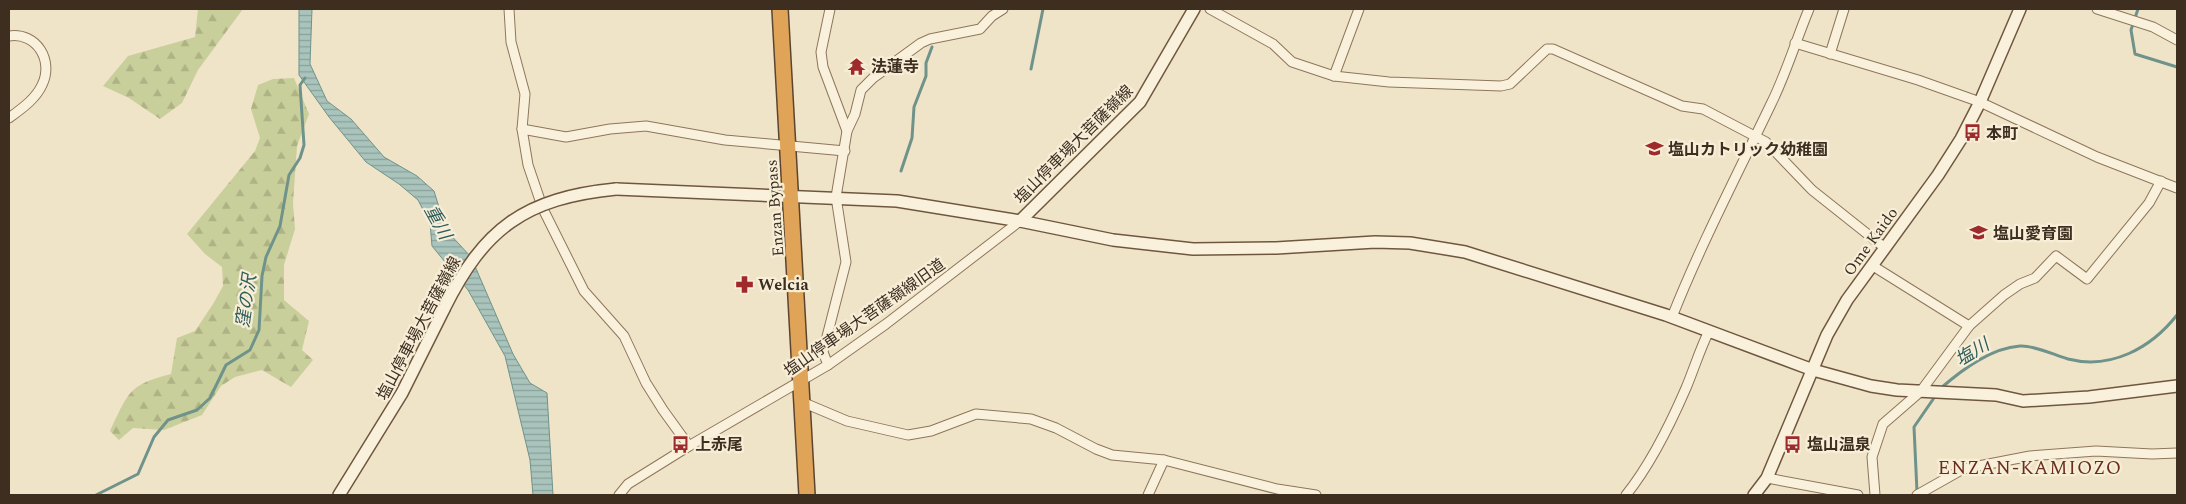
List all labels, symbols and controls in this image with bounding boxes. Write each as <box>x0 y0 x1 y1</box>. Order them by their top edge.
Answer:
place label: 法蓮寺 <box>871 55 919 79</box>
temple icon: 法蓮寺 <box>847 56 867 76</box>
street label: 塩山停車場大菩薩嶺線 <box>1009 80 1139 210</box>
place label: 本町 <box>1986 122 2018 146</box>
bus stop icon: 本町 <box>1962 123 1982 143</box>
place label: 塩山カトリック幼稚園 <box>1668 138 1828 162</box>
school or university icon: 塩山カトリック幼稚園 <box>1644 139 1664 159</box>
street label: Enzan Bypass <box>760 159 790 257</box>
water label: 重川 <box>417 200 459 246</box>
street label: Ome Kaido <box>1838 202 1904 281</box>
place label: 塩山愛育園 <box>1993 222 2073 246</box>
school or university icon: 塩山愛育園 <box>1969 223 1989 243</box>
street label: 塩山停車場大菩薩嶺線 <box>371 252 467 405</box>
street label: 塩山停車場大菩薩嶺線旧道 <box>779 253 950 383</box>
water label: 窪の沢 <box>229 270 264 330</box>
place label: Welcia <box>758 273 809 297</box>
pharmacy icon: Welcia <box>734 274 754 294</box>
water label: 塩川 <box>1950 331 1996 373</box>
place label: 上赤尾 <box>695 433 743 457</box>
place label: 塩山温泉 <box>1807 433 1871 457</box>
bus stop icon: 上赤尾 <box>671 434 691 454</box>
bus stop icon: 塩山温泉 <box>1783 434 1803 454</box>
district label: ENZAN-KAMIOZO <box>1938 454 2122 483</box>

